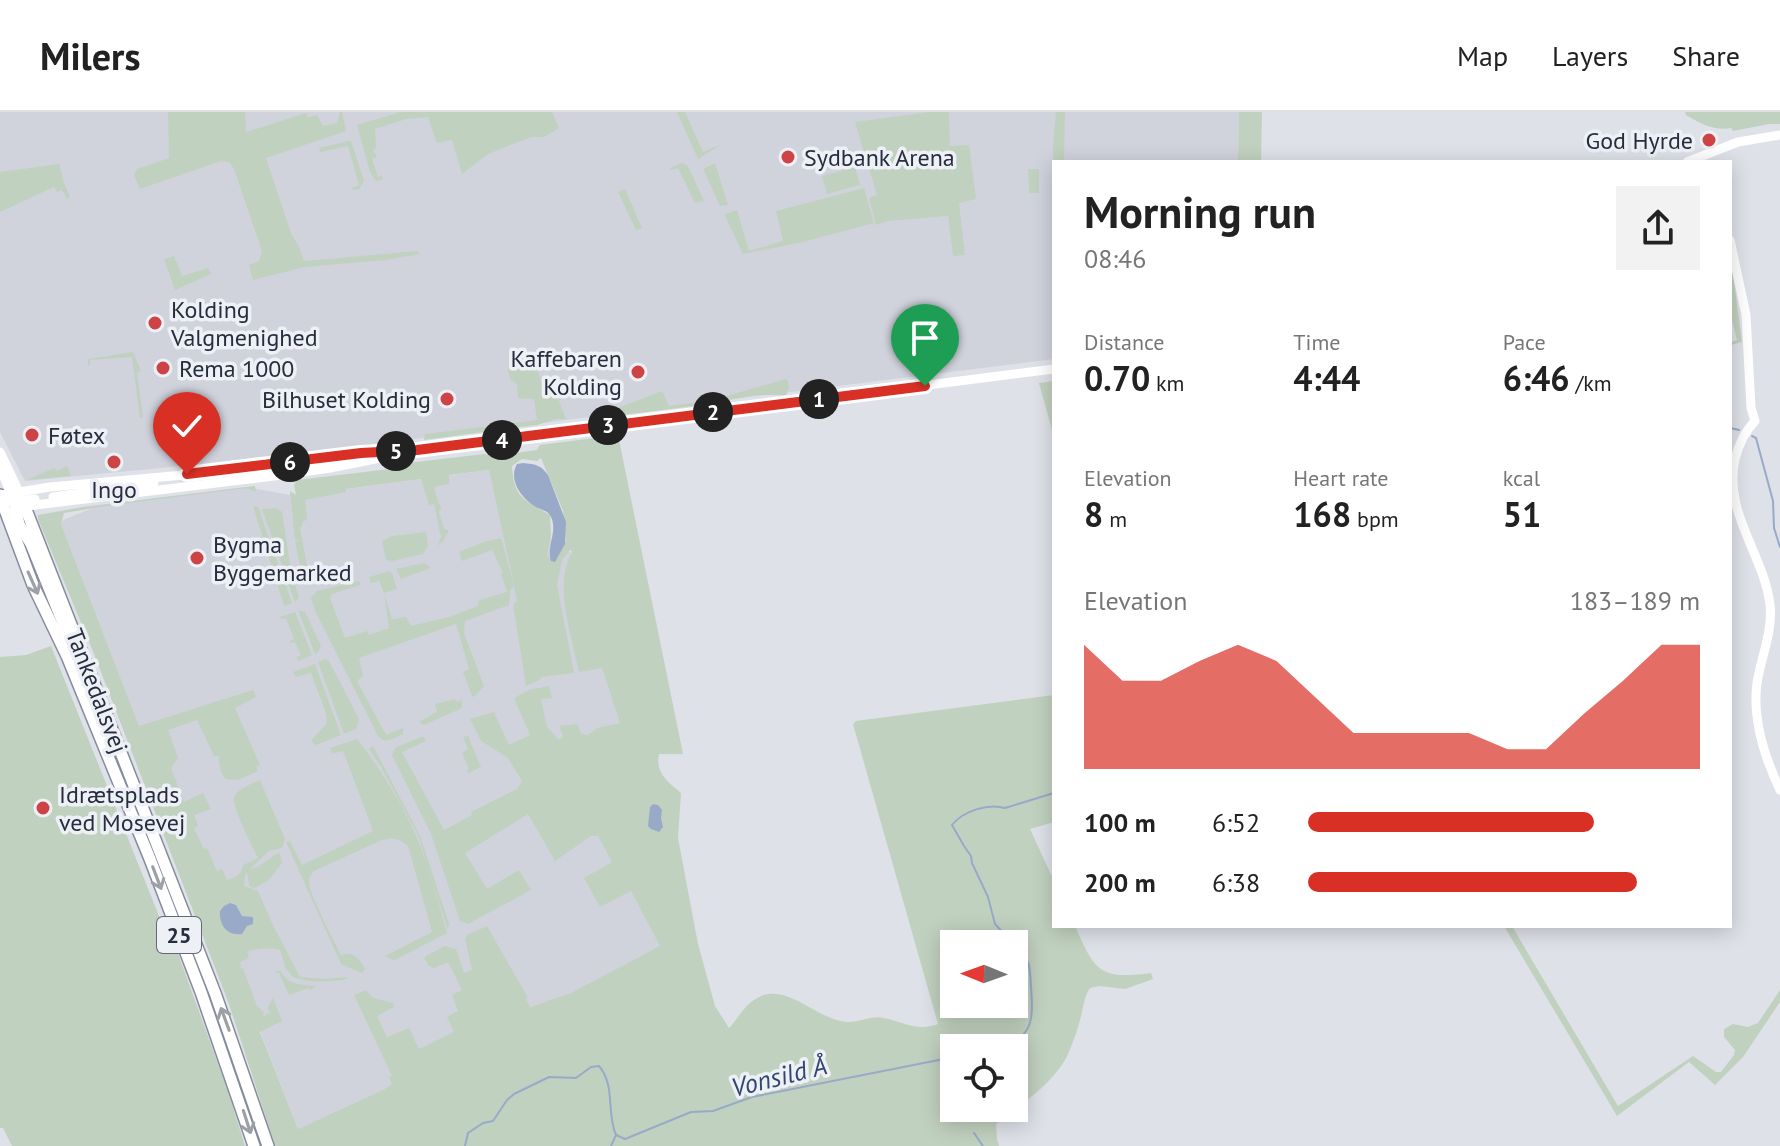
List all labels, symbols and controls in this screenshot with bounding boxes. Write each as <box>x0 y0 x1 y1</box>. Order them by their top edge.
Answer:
text: Milers <box>40 31 140 80</box>
text: Map <box>1457 37 1508 74</box>
text: Layers <box>1552 37 1628 74</box>
text: Share <box>1672 37 1740 74</box>
place label: God Hyrde <box>1586 125 1693 156</box>
marker: God Hyrde <box>1700 131 1718 149</box>
place label: Sydbank Arena <box>804 142 955 173</box>
marker: Sydbank Arena <box>779 148 797 166</box>
text: Morning run <box>1084 183 1316 240</box>
button: share <box>1616 186 1700 270</box>
text: 08:46 <box>1084 242 1146 275</box>
place label: Kolding Valgmenighed <box>170 294 318 353</box>
pin <box>891 304 959 386</box>
marker: Kolding Valgmenighed <box>146 314 164 332</box>
icon: arrive <box>903 316 947 360</box>
text: Distance <box>1084 328 1165 356</box>
text: Time <box>1293 328 1340 356</box>
text: Pace <box>1503 328 1546 356</box>
place label: Kaffebaren Kolding <box>511 343 622 402</box>
place label: Rema 1000 <box>179 353 294 384</box>
text: 0.70 <box>1084 356 1150 400</box>
text: 4:44 <box>1293 356 1360 400</box>
text: 6:46 <box>1503 356 1570 400</box>
marker: Rema 1000 <box>154 359 172 377</box>
marker: Kaffebaren Kolding <box>629 363 647 381</box>
text: km <box>1150 369 1184 397</box>
text: /km <box>1570 369 1612 397</box>
pin: 1 <box>799 379 839 419</box>
place label: Bilhuset Kolding <box>262 384 431 415</box>
text: 1 <box>813 385 825 413</box>
marker: Bilhuset Kolding <box>438 390 456 408</box>
pin <box>153 392 221 474</box>
pin: 2 <box>693 392 733 432</box>
text: 2 <box>707 398 719 426</box>
icon: check <box>165 404 209 448</box>
pin: 3 <box>588 405 628 445</box>
text: 3 <box>602 411 614 439</box>
place label: Føtex <box>48 420 105 451</box>
pin: 4 <box>482 420 522 460</box>
marker: Føtex <box>23 426 41 444</box>
text: 4 <box>496 426 508 454</box>
pin: 5 <box>376 431 416 471</box>
text: 5 <box>390 437 402 465</box>
pin: 6 <box>270 442 310 482</box>
text: 6 <box>284 448 296 476</box>
marker: Ingo <box>105 453 123 471</box>
text: Elevation <box>1084 464 1172 492</box>
text: Heart rate <box>1293 464 1388 492</box>
text: kcal <box>1503 464 1540 492</box>
place label: Ingo <box>91 474 137 505</box>
text: 8 <box>1084 492 1103 536</box>
text: 168 <box>1293 492 1351 536</box>
text: 51 <box>1503 492 1541 536</box>
text: m <box>1103 505 1127 533</box>
text: bpm <box>1351 505 1399 533</box>
place label: Bygma Byggemarked <box>213 529 352 588</box>
marker: Bygma Byggemarked <box>188 549 206 567</box>
one-way arrow <box>26 570 41 595</box>
text: Elevation <box>1084 584 1188 617</box>
text: 183–189 m <box>1570 584 1700 617</box>
street label: Tankedalsvej <box>59 624 135 758</box>
place label: Idrætsplads ved Mosevej <box>59 779 185 838</box>
marker: Idrætsplads ved Mosevej <box>34 799 52 817</box>
text: 100 m <box>1084 806 1156 839</box>
text: 6:52 <box>1212 806 1260 839</box>
one-way arrow <box>151 865 165 890</box>
text: 200 m <box>1084 866 1156 899</box>
text: 6:38 <box>1212 866 1260 899</box>
road number: 25 <box>157 917 201 953</box>
north arrow <box>940 930 1028 1018</box>
map controls <box>940 930 1028 1122</box>
one-way arrow <box>216 1007 231 1032</box>
button: locate <box>940 1034 1028 1122</box>
water label: Vonsild Å <box>728 1048 830 1104</box>
one-way arrow <box>240 1109 255 1134</box>

